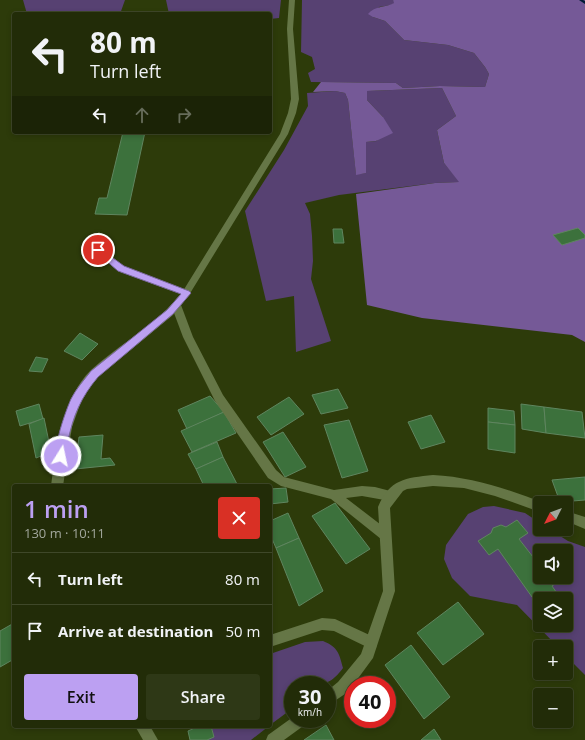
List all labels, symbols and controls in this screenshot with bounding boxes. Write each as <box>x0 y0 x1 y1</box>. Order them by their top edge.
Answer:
text: 80 m <box>90 23 157 61</box>
icon: left <box>24 28 76 80</box>
text: Turn left <box>90 59 161 83</box>
icon: left <box>89 104 111 126</box>
icon: ahead <box>131 104 153 126</box>
icon: right <box>173 104 195 126</box>
pin <box>81 233 115 267</box>
icon: arrive <box>87 239 109 261</box>
position arrow <box>40 435 82 477</box>
text: 1 min <box>24 492 89 525</box>
north arrow <box>533 496 573 536</box>
map controls <box>533 496 573 728</box>
button: close <box>218 497 260 539</box>
text: 130 m · 10:11 <box>24 524 105 542</box>
button: sound <box>533 544 573 584</box>
icon: left <box>24 568 46 590</box>
text: Turn left <box>58 569 123 589</box>
text: 80 m <box>225 569 260 589</box>
button: layers <box>533 592 573 632</box>
icon: arrive <box>24 620 46 642</box>
text: Arrive at destination <box>58 621 213 641</box>
text: 50 m <box>225 621 260 641</box>
button: + <box>533 640 573 680</box>
button: Exit <box>24 674 138 720</box>
button: Share <box>146 674 260 720</box>
speed limit sign: 40 <box>344 676 396 728</box>
text: 30 <box>299 683 321 710</box>
button: − <box>533 688 573 728</box>
text: km/h <box>298 705 322 719</box>

